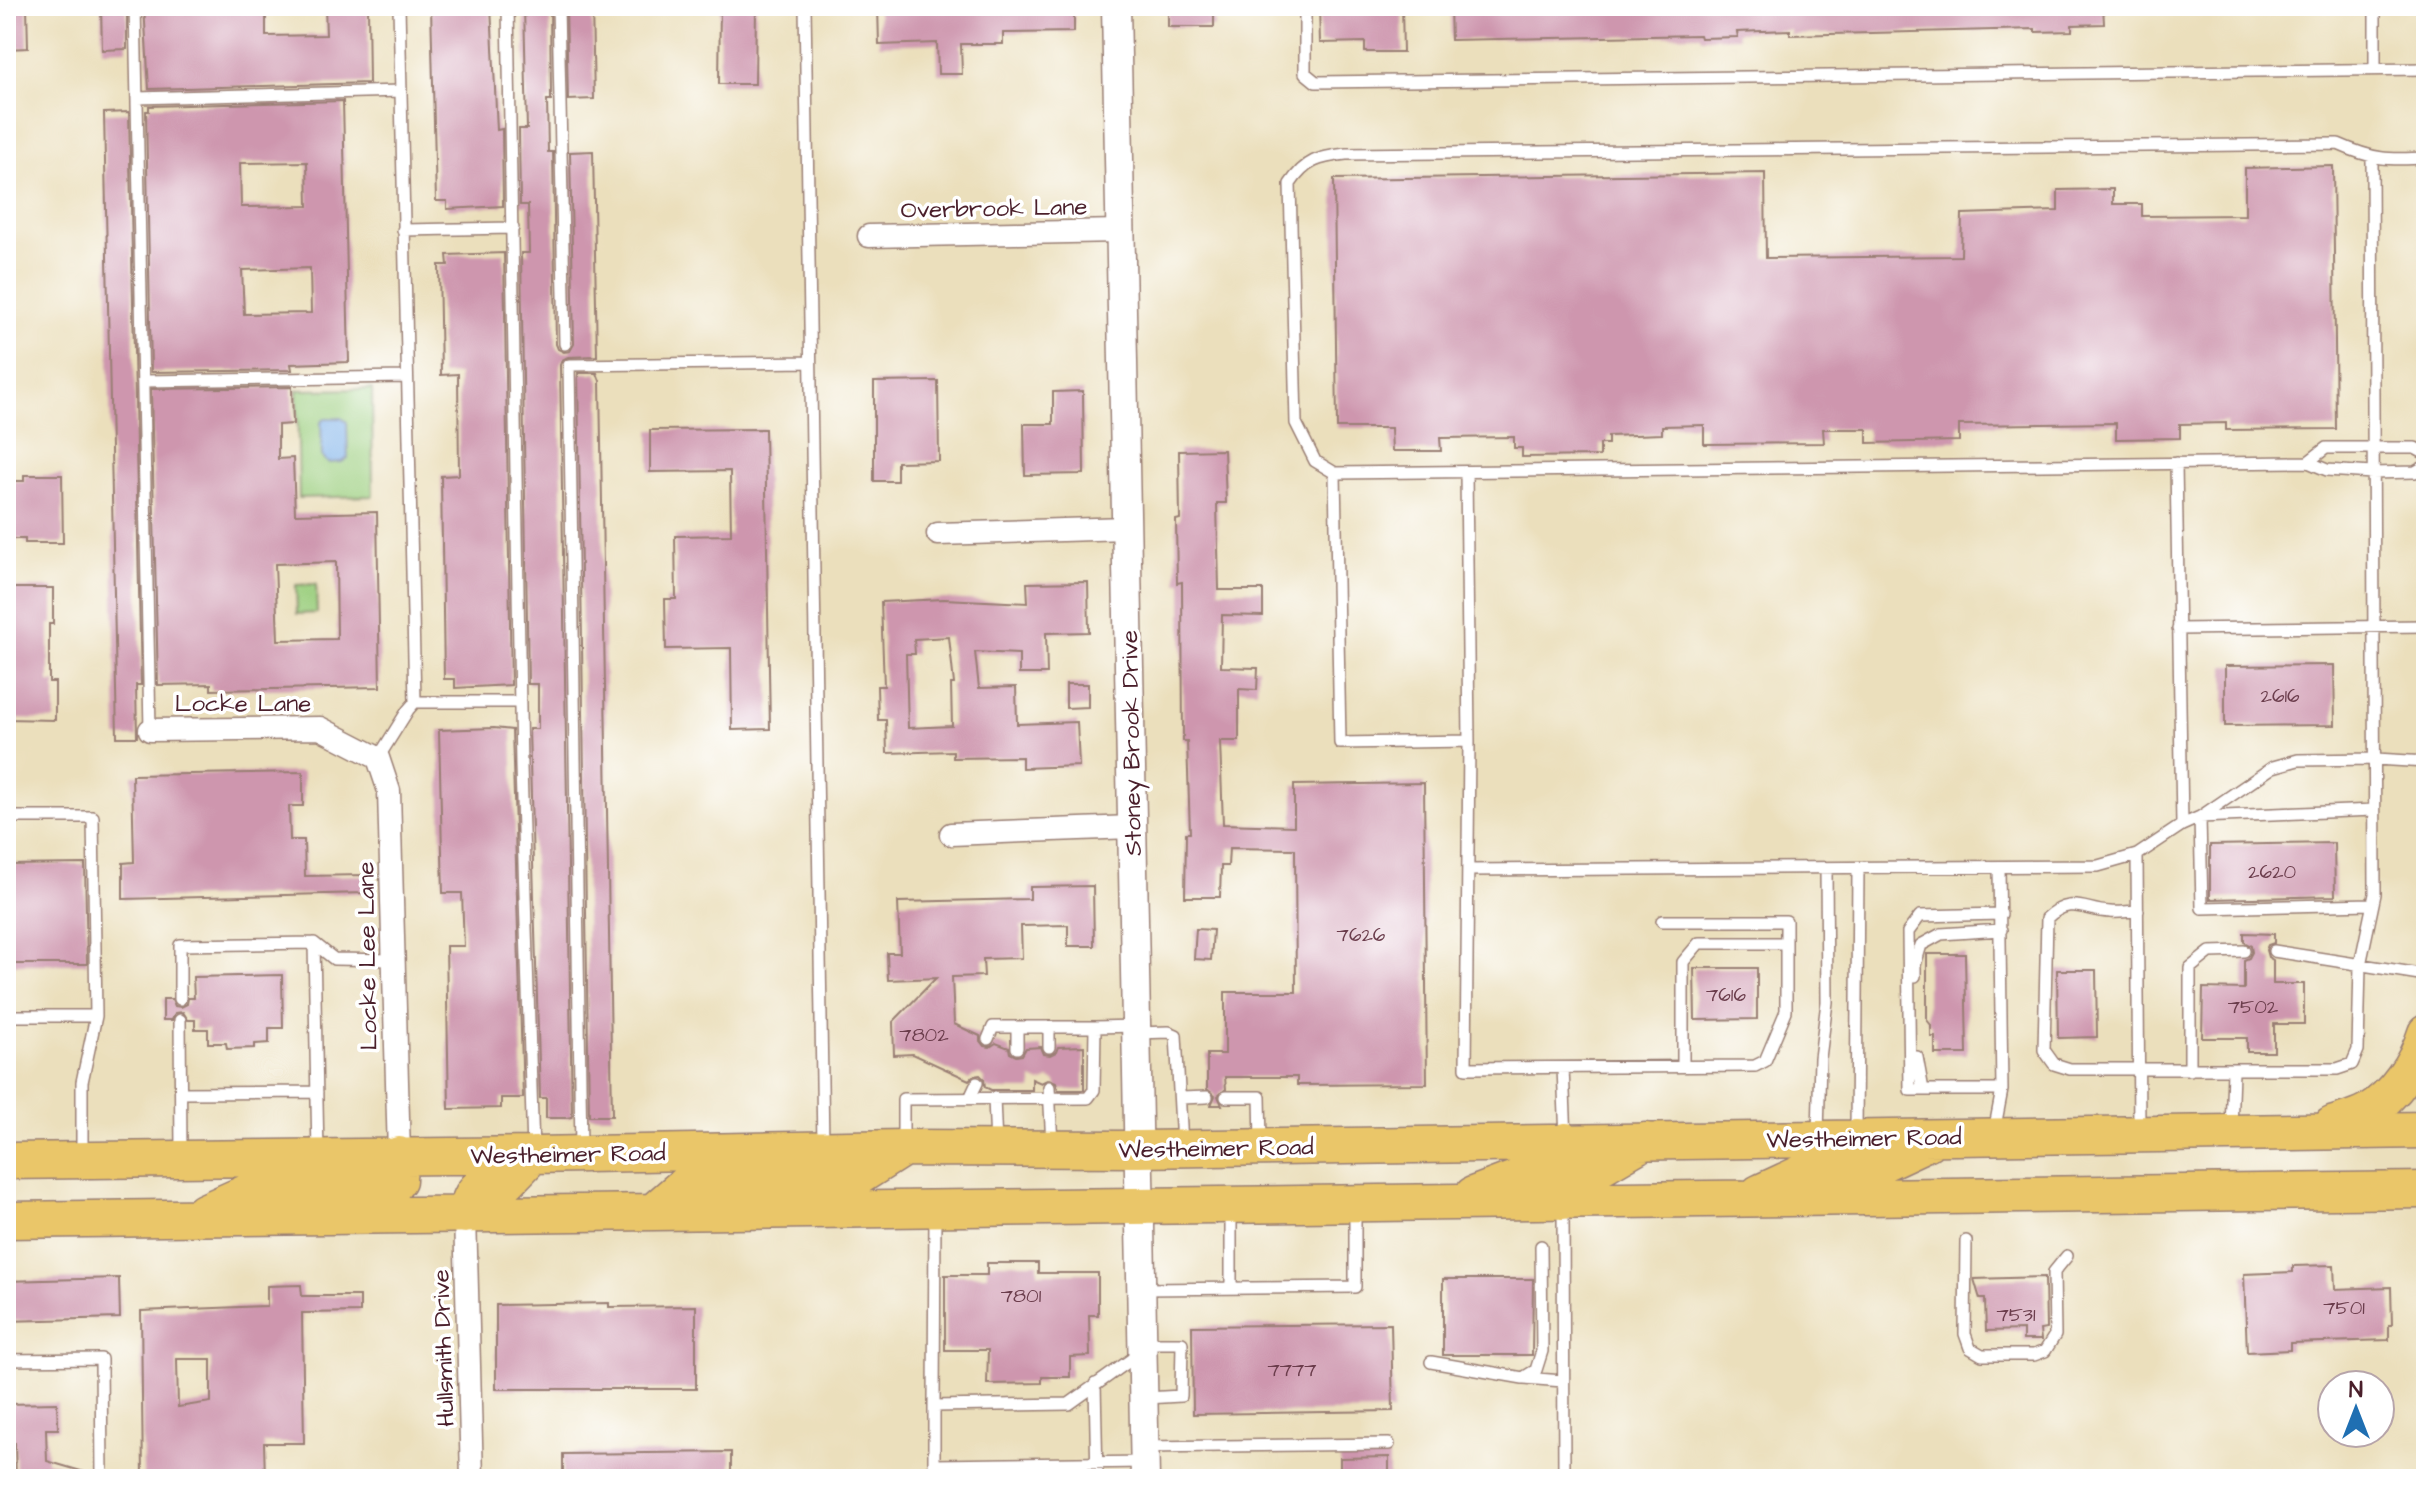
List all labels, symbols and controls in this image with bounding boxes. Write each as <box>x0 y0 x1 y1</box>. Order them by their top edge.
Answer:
street label: Overbrook Lane <box>900 190 1088 228</box>
street label: Stoney Brook Drive <box>1113 630 1152 856</box>
house number: 2616 <box>2260 682 2300 710</box>
street label: Locke Lane <box>175 687 311 721</box>
house number: 2620 <box>2248 858 2296 886</box>
street label: Locke Lee Lane <box>349 861 387 1051</box>
house number: 7626 <box>1337 921 1386 949</box>
house number: 7616 <box>1706 981 1746 1009</box>
house number: 7502 <box>2228 993 2279 1021</box>
house number: 7802 <box>899 1021 949 1049</box>
street label: Westheimer Road <box>1766 1120 1962 1158</box>
street label: Westheimer Road <box>1118 1130 1314 1168</box>
street label: Westheimer Road <box>470 1136 666 1174</box>
street label: Hullsmith Drive <box>424 1269 464 1427</box>
house number: 7801 <box>1001 1282 1042 1310</box>
house number: 7501 <box>2323 1294 2365 1322</box>
house number: 7531 <box>1996 1301 2036 1329</box>
house number: 7777 <box>1267 1356 1317 1384</box>
north arrow <box>2316 1369 2396 1449</box>
text: N <box>2349 1375 2363 1406</box>

